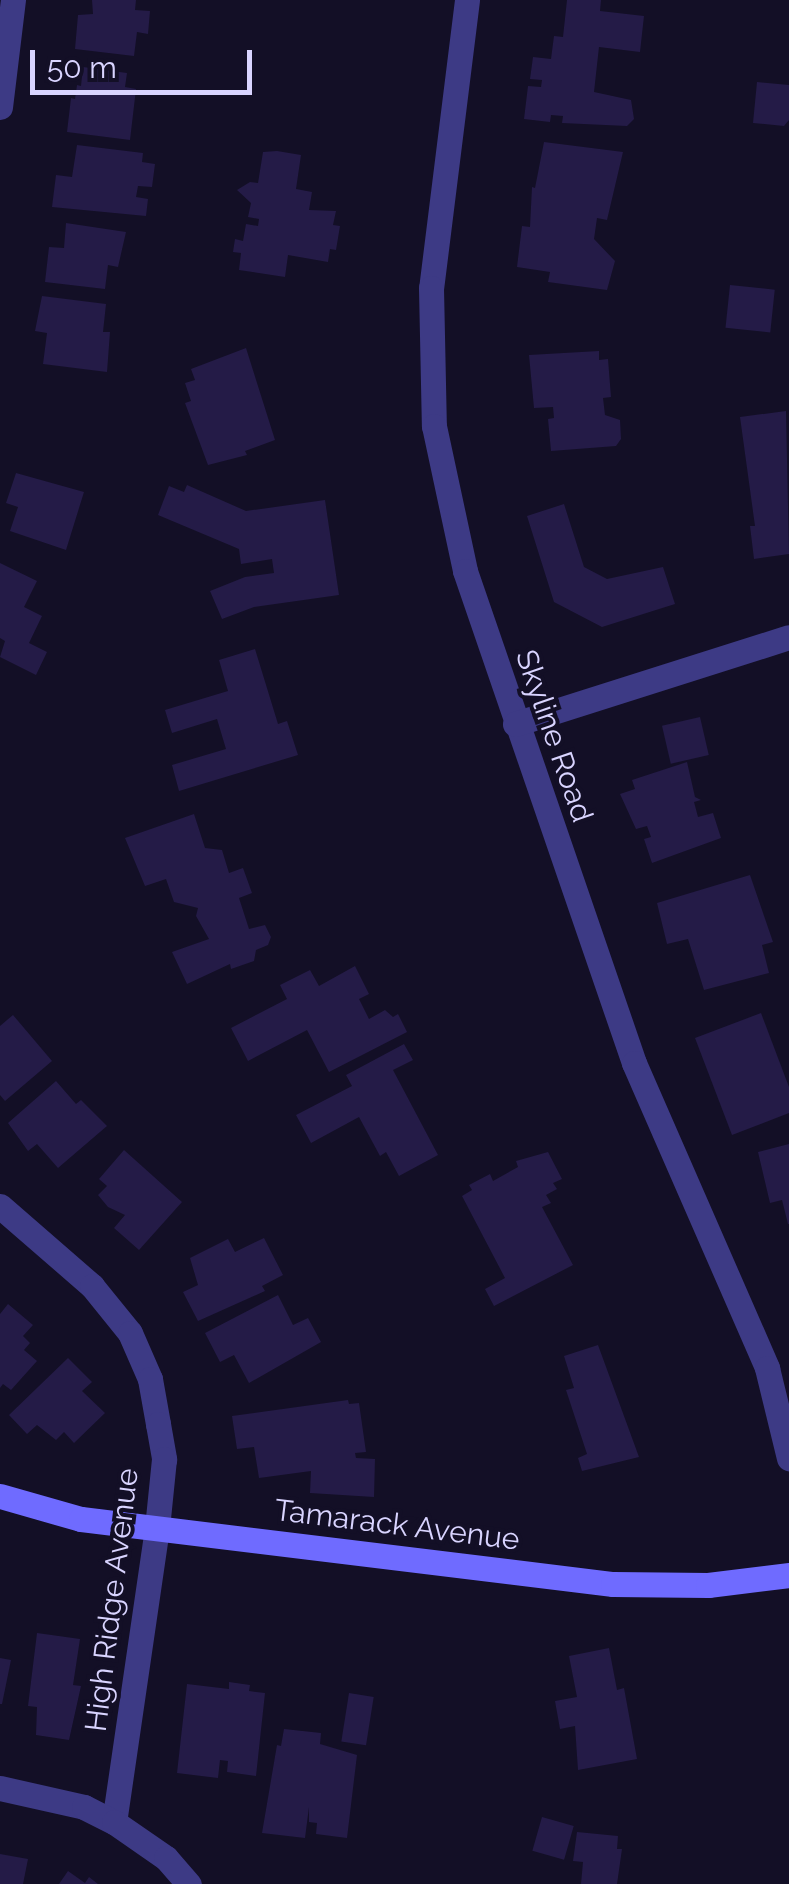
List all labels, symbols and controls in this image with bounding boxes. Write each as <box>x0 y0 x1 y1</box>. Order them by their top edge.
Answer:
scale bar <box>35 30 258 92</box>
text: 50 m <box>47 50 117 85</box>
street label: Skyline Road <box>508 645 600 827</box>
street label: High Ridge Avenue <box>78 1466 146 1734</box>
street label: Tamarack Avenue <box>272 1492 522 1558</box>

